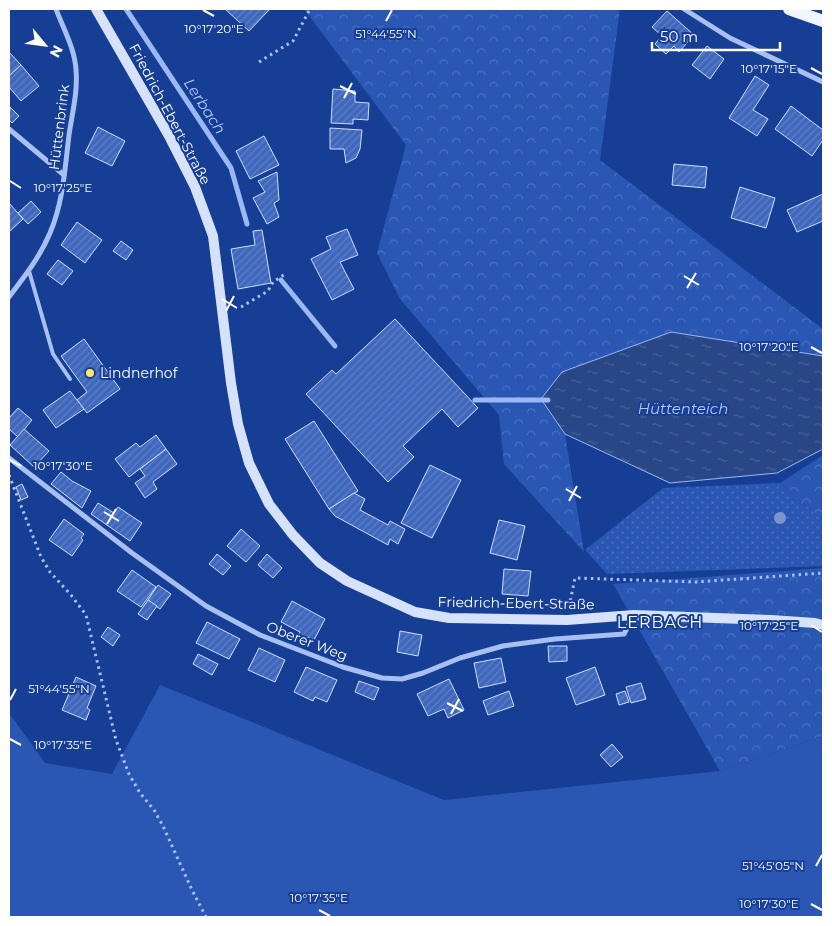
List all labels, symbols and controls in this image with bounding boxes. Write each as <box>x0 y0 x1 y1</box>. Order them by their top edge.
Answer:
north arrow <box>20 20 70 70</box>
scale bar <box>652 20 780 52</box>
text: 10°17'20"E <box>184 21 244 36</box>
text: 51°44'55"N <box>355 26 417 41</box>
text: 50 m <box>660 27 698 46</box>
street label: Friedrich-Ebert-Straße <box>125 40 215 188</box>
text: N <box>46 42 67 61</box>
text: 10°17'15"E <box>741 61 797 76</box>
water label: Lerbach <box>180 75 230 137</box>
street label: Hüttenbrink <box>45 82 73 171</box>
text: 10°17'25"E <box>34 180 92 195</box>
text: 10°17'20"E <box>739 339 799 354</box>
place label: Lindnerhof <box>100 364 179 382</box>
marker: Lindnerhof <box>84 367 96 379</box>
water label: Hüttenteich <box>638 399 728 418</box>
text: 10°17'30"E <box>33 458 93 473</box>
street label: Friedrich-Ebert-Straße <box>437 593 595 613</box>
district label: LERBACH <box>617 613 703 632</box>
street label: Oberer Weg <box>264 617 350 665</box>
text: 10°17'25"E <box>740 618 798 633</box>
text: 51°44'55"N <box>28 681 90 696</box>
text: 10°17'35"E <box>34 737 92 752</box>
text: 51°45'05"N <box>742 858 804 873</box>
text: 10°17'35"E <box>290 890 348 905</box>
text: 10°17'30"E <box>739 896 799 911</box>

